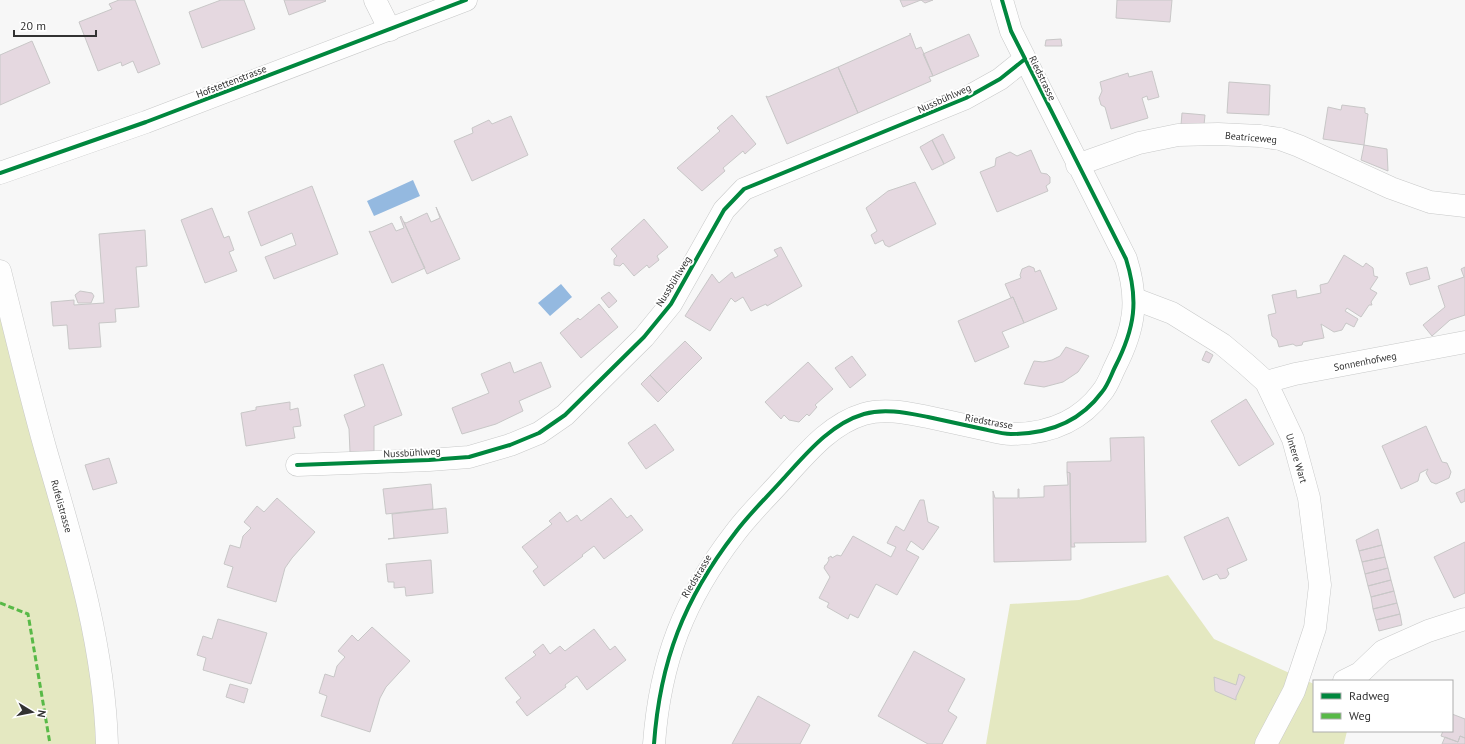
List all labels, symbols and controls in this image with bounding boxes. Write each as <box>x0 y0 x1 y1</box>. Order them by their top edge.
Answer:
scale bar <box>14 12 96 38</box>
text: 20 m <box>20 18 46 33</box>
street label: Riedstrasse <box>1026 54 1059 103</box>
street label: Hofstettenstrasse <box>194 62 268 101</box>
street label: Nussbühlweg <box>915 81 973 116</box>
street label: Beatriceweg <box>1224 129 1278 146</box>
street label: Nussbühlweg <box>653 254 694 309</box>
street label: Sonnenhofweg <box>1333 349 1398 374</box>
street label: Riedstrasse <box>964 411 1014 432</box>
street label: Untere Wart <box>1283 432 1310 485</box>
street label: Nussbühlweg <box>383 445 441 460</box>
street label: Rufelistrasse <box>48 478 75 534</box>
street label: Riedstrasse <box>678 552 715 600</box>
legend <box>1313 680 1453 732</box>
text: Radweg <box>1349 688 1390 703</box>
north arrow <box>12 692 52 732</box>
text: Weg <box>1349 708 1371 723</box>
text: N <box>34 709 49 719</box>

